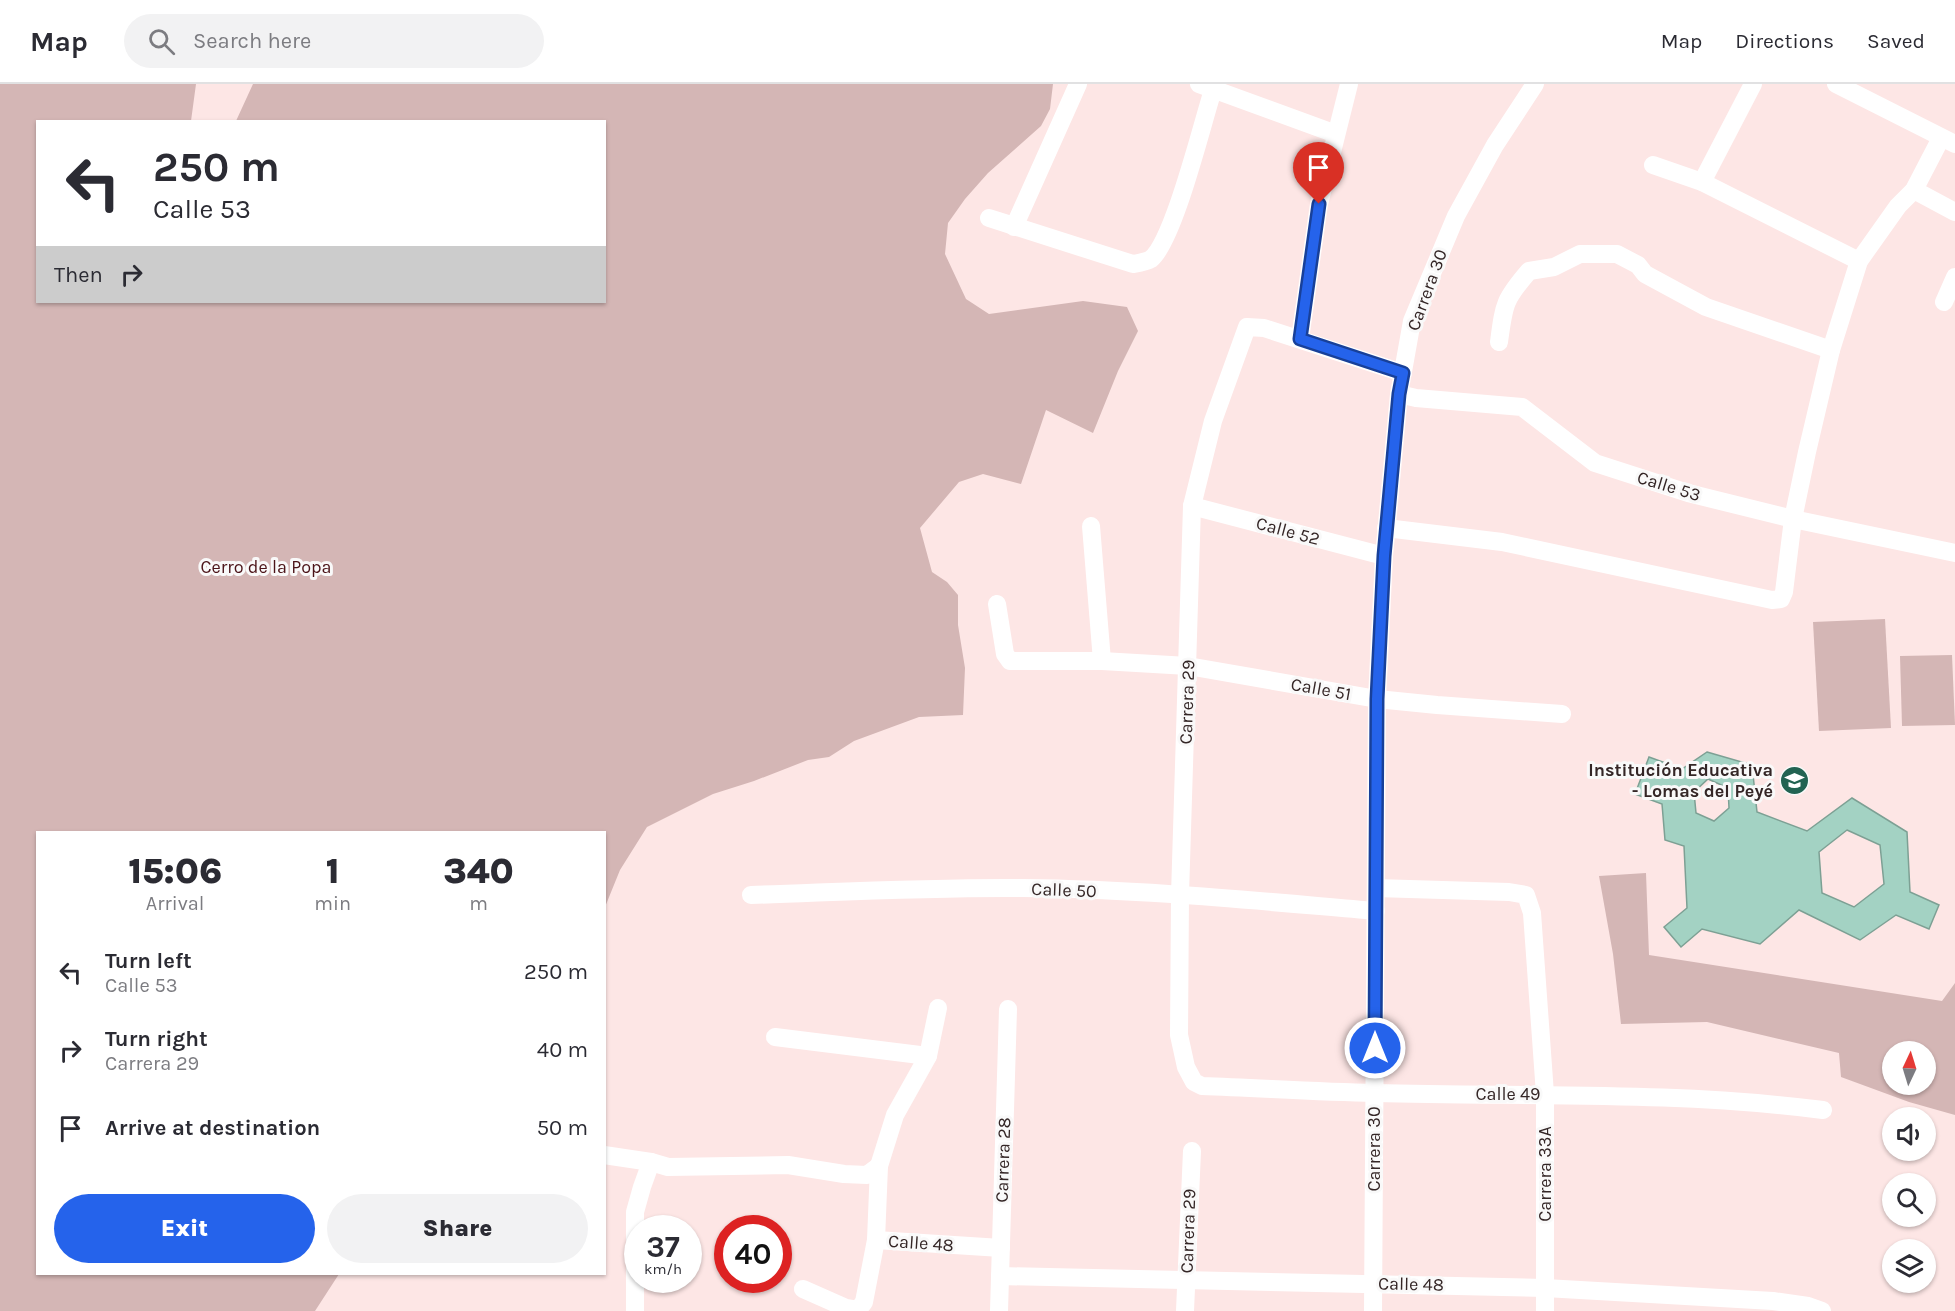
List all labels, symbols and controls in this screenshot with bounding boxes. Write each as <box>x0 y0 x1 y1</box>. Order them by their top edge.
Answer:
search box <box>124 14 544 68</box>
text: Map <box>30 25 88 58</box>
icon: search <box>145 25 178 58</box>
text: Search here <box>193 28 311 54</box>
text: Map <box>1661 29 1702 53</box>
text: Directions <box>1735 29 1834 53</box>
text: Saved <box>1867 29 1925 53</box>
text: 250 m <box>153 142 280 192</box>
pin <box>1293 142 1344 204</box>
icon: left <box>54 144 132 222</box>
icon: arrive <box>1302 151 1335 184</box>
text: Calle 53 <box>153 193 251 225</box>
street label: Carrera 30 <box>1402 246 1452 334</box>
icon: right <box>115 258 148 291</box>
text: Then <box>54 262 103 288</box>
street label: Calle 53 <box>1635 466 1703 506</box>
street label: Calle 52 <box>1254 512 1322 550</box>
park label: Cerro de la Popa <box>200 556 332 578</box>
street label: Carrera 29 <box>1175 659 1199 745</box>
street label: Calle 51 <box>1289 673 1353 705</box>
place label: Institución Educativa - Lomas del Peyé <box>1588 759 1773 802</box>
school or university icon: Institución Educativa - Lomas del Peyé <box>1778 764 1810 796</box>
text: 15:06 <box>128 850 222 892</box>
text: 1 <box>326 850 340 892</box>
text: 340 <box>443 850 514 892</box>
street label: Calle 50 <box>1031 878 1097 902</box>
text: Arrival <box>146 892 204 915</box>
text: min <box>314 892 351 915</box>
text: m <box>469 892 488 915</box>
text: Turn left <box>105 948 192 974</box>
icon: left <box>54 956 87 989</box>
text: 250 m <box>524 959 588 985</box>
text: Calle 53 <box>105 974 178 997</box>
position arrow <box>1343 1016 1407 1080</box>
text: Turn right <box>105 1026 208 1052</box>
icon: right <box>54 1034 87 1067</box>
text: 40 m <box>537 1037 588 1063</box>
north arrow <box>1882 1041 1936 1095</box>
map controls <box>1882 1041 1936 1293</box>
text: Carrera 29 <box>105 1052 199 1075</box>
street label: Calle 49 <box>1475 1083 1541 1105</box>
street label: Carrera 30 <box>1363 1106 1385 1192</box>
button: sound <box>1882 1107 1936 1161</box>
icon: arrive <box>54 1112 87 1145</box>
text: Arrive at destination <box>105 1115 320 1141</box>
text: 50 m <box>537 1115 588 1141</box>
street label: Carrera 28 <box>991 1117 1015 1203</box>
street label: Carrera 33A <box>1534 1126 1556 1222</box>
button: search <box>1882 1173 1936 1227</box>
street label: Carrera 29 <box>1176 1188 1200 1274</box>
button: Exit <box>54 1194 315 1263</box>
button: Share <box>327 1194 588 1263</box>
speed limit sign: 40 <box>714 1215 792 1293</box>
text: 37 <box>646 1229 680 1265</box>
street label: Calle 48 <box>887 1230 955 1256</box>
button: layers <box>1882 1239 1936 1293</box>
text: km/h <box>644 1260 682 1278</box>
street label: Calle 48 <box>1378 1272 1444 1296</box>

